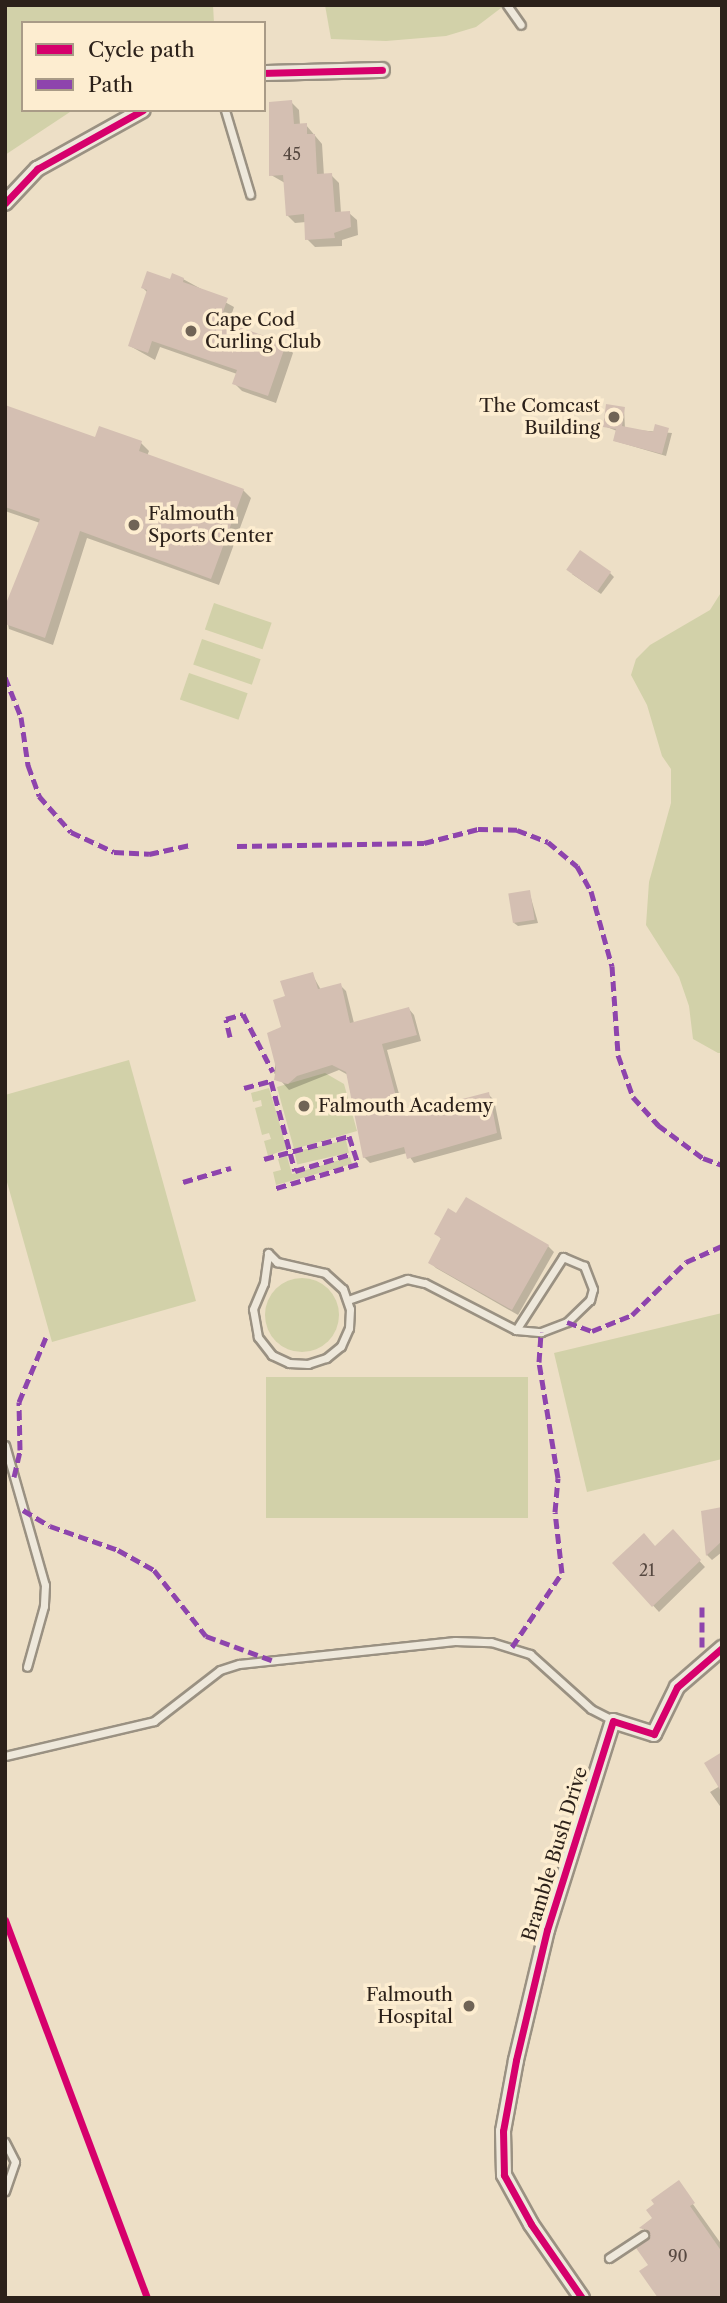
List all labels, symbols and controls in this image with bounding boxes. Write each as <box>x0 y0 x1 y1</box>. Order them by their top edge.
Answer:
legend <box>21 21 266 112</box>
text: Cycle path <box>88 37 195 62</box>
text: Path <box>88 72 133 97</box>
house number: 45 <box>283 144 301 164</box>
place label: Cape Cod Curling Club <box>205 309 321 353</box>
marker: Cape Cod Curling Club <box>183 323 199 339</box>
place label: The Comcast Building <box>479 395 600 439</box>
marker: The Comcast Building <box>606 409 622 425</box>
place label: Falmouth Sports Center <box>148 503 273 547</box>
marker: Falmouth Sports Center <box>126 517 142 533</box>
place label: Falmouth Academy <box>318 1095 494 1117</box>
marker: Falmouth Academy <box>296 1098 312 1114</box>
house number: 21 <box>639 1560 655 1580</box>
street label: Bramble Bush Drive <box>518 1764 592 1944</box>
place label: Falmouth Hospital <box>366 1984 453 2028</box>
marker: Falmouth Hospital <box>459 1996 479 2016</box>
house number: 90 <box>668 2246 688 2266</box>

